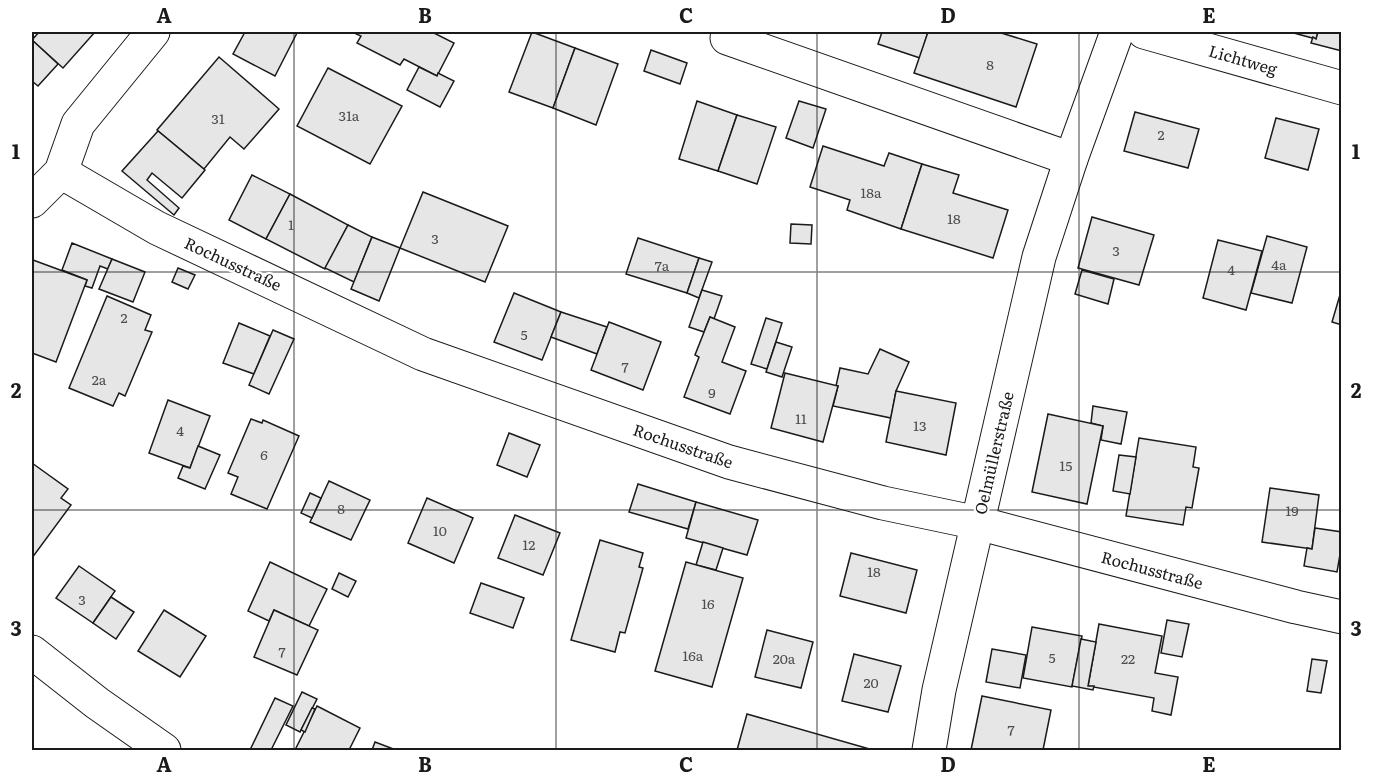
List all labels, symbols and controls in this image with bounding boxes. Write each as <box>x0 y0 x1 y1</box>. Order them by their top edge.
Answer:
text: A <box>156 0 172 29</box>
text: B <box>418 0 432 29</box>
text: C <box>679 0 693 29</box>
text: D <box>940 0 956 29</box>
text: E <box>1202 0 1216 29</box>
street label: Lichtweg <box>1206 38 1280 80</box>
house number: 8 <box>986 54 994 74</box>
house number: 31a <box>339 105 360 125</box>
house number: 31 <box>211 108 225 128</box>
house number: 2 <box>1157 124 1165 144</box>
text: 1 <box>12 135 20 165</box>
text: 1 <box>1352 135 1360 165</box>
house number: 18a <box>861 182 882 202</box>
house number: 18 <box>947 208 961 228</box>
house number: 1 <box>288 214 294 234</box>
house number: 3 <box>431 228 439 248</box>
street label: Rochusstraße <box>181 230 286 296</box>
house number: 3 <box>1112 240 1120 260</box>
house number: 4a <box>1271 254 1287 274</box>
house number: 7a <box>655 255 670 275</box>
house number: 4 <box>1227 259 1235 279</box>
house number: 2 <box>120 307 128 327</box>
house number: 5 <box>520 324 528 344</box>
house number: 7 <box>621 356 629 376</box>
house number: 2a <box>92 369 107 389</box>
text: 2 <box>11 374 22 404</box>
text: 2 <box>1351 374 1362 404</box>
house number: 9 <box>708 382 716 402</box>
street label: Oelmüllerstraße <box>967 389 1019 517</box>
house number: 11 <box>795 408 807 428</box>
house number: 13 <box>913 415 927 435</box>
street label: Rochusstraße <box>630 417 737 473</box>
house number: 4 <box>176 420 184 440</box>
house number: 6 <box>260 444 268 464</box>
house number: 15 <box>1060 455 1072 475</box>
house number: 8 <box>337 498 345 518</box>
house number: 19 <box>1285 500 1299 520</box>
house number: 10 <box>433 520 447 540</box>
house number: 12 <box>523 534 535 554</box>
street label: Rochusstraße <box>1099 544 1206 594</box>
house number: 18 <box>867 561 881 581</box>
house number: 3 <box>78 589 86 609</box>
house number: 16 <box>701 593 715 613</box>
text: 3 <box>10 612 22 642</box>
text: 3 <box>1350 612 1362 642</box>
house number: 7 <box>278 641 286 661</box>
house number: 16a <box>683 645 704 665</box>
house number: 5 <box>1048 647 1056 667</box>
house number: 20a <box>773 648 796 668</box>
house number: 22 <box>1121 648 1135 668</box>
house number: 20 <box>863 672 879 692</box>
house number: 7 <box>1007 719 1015 739</box>
text: A <box>156 748 172 778</box>
text: B <box>418 748 432 778</box>
text: C <box>679 748 693 778</box>
text: D <box>940 748 956 778</box>
text: E <box>1202 748 1216 778</box>

